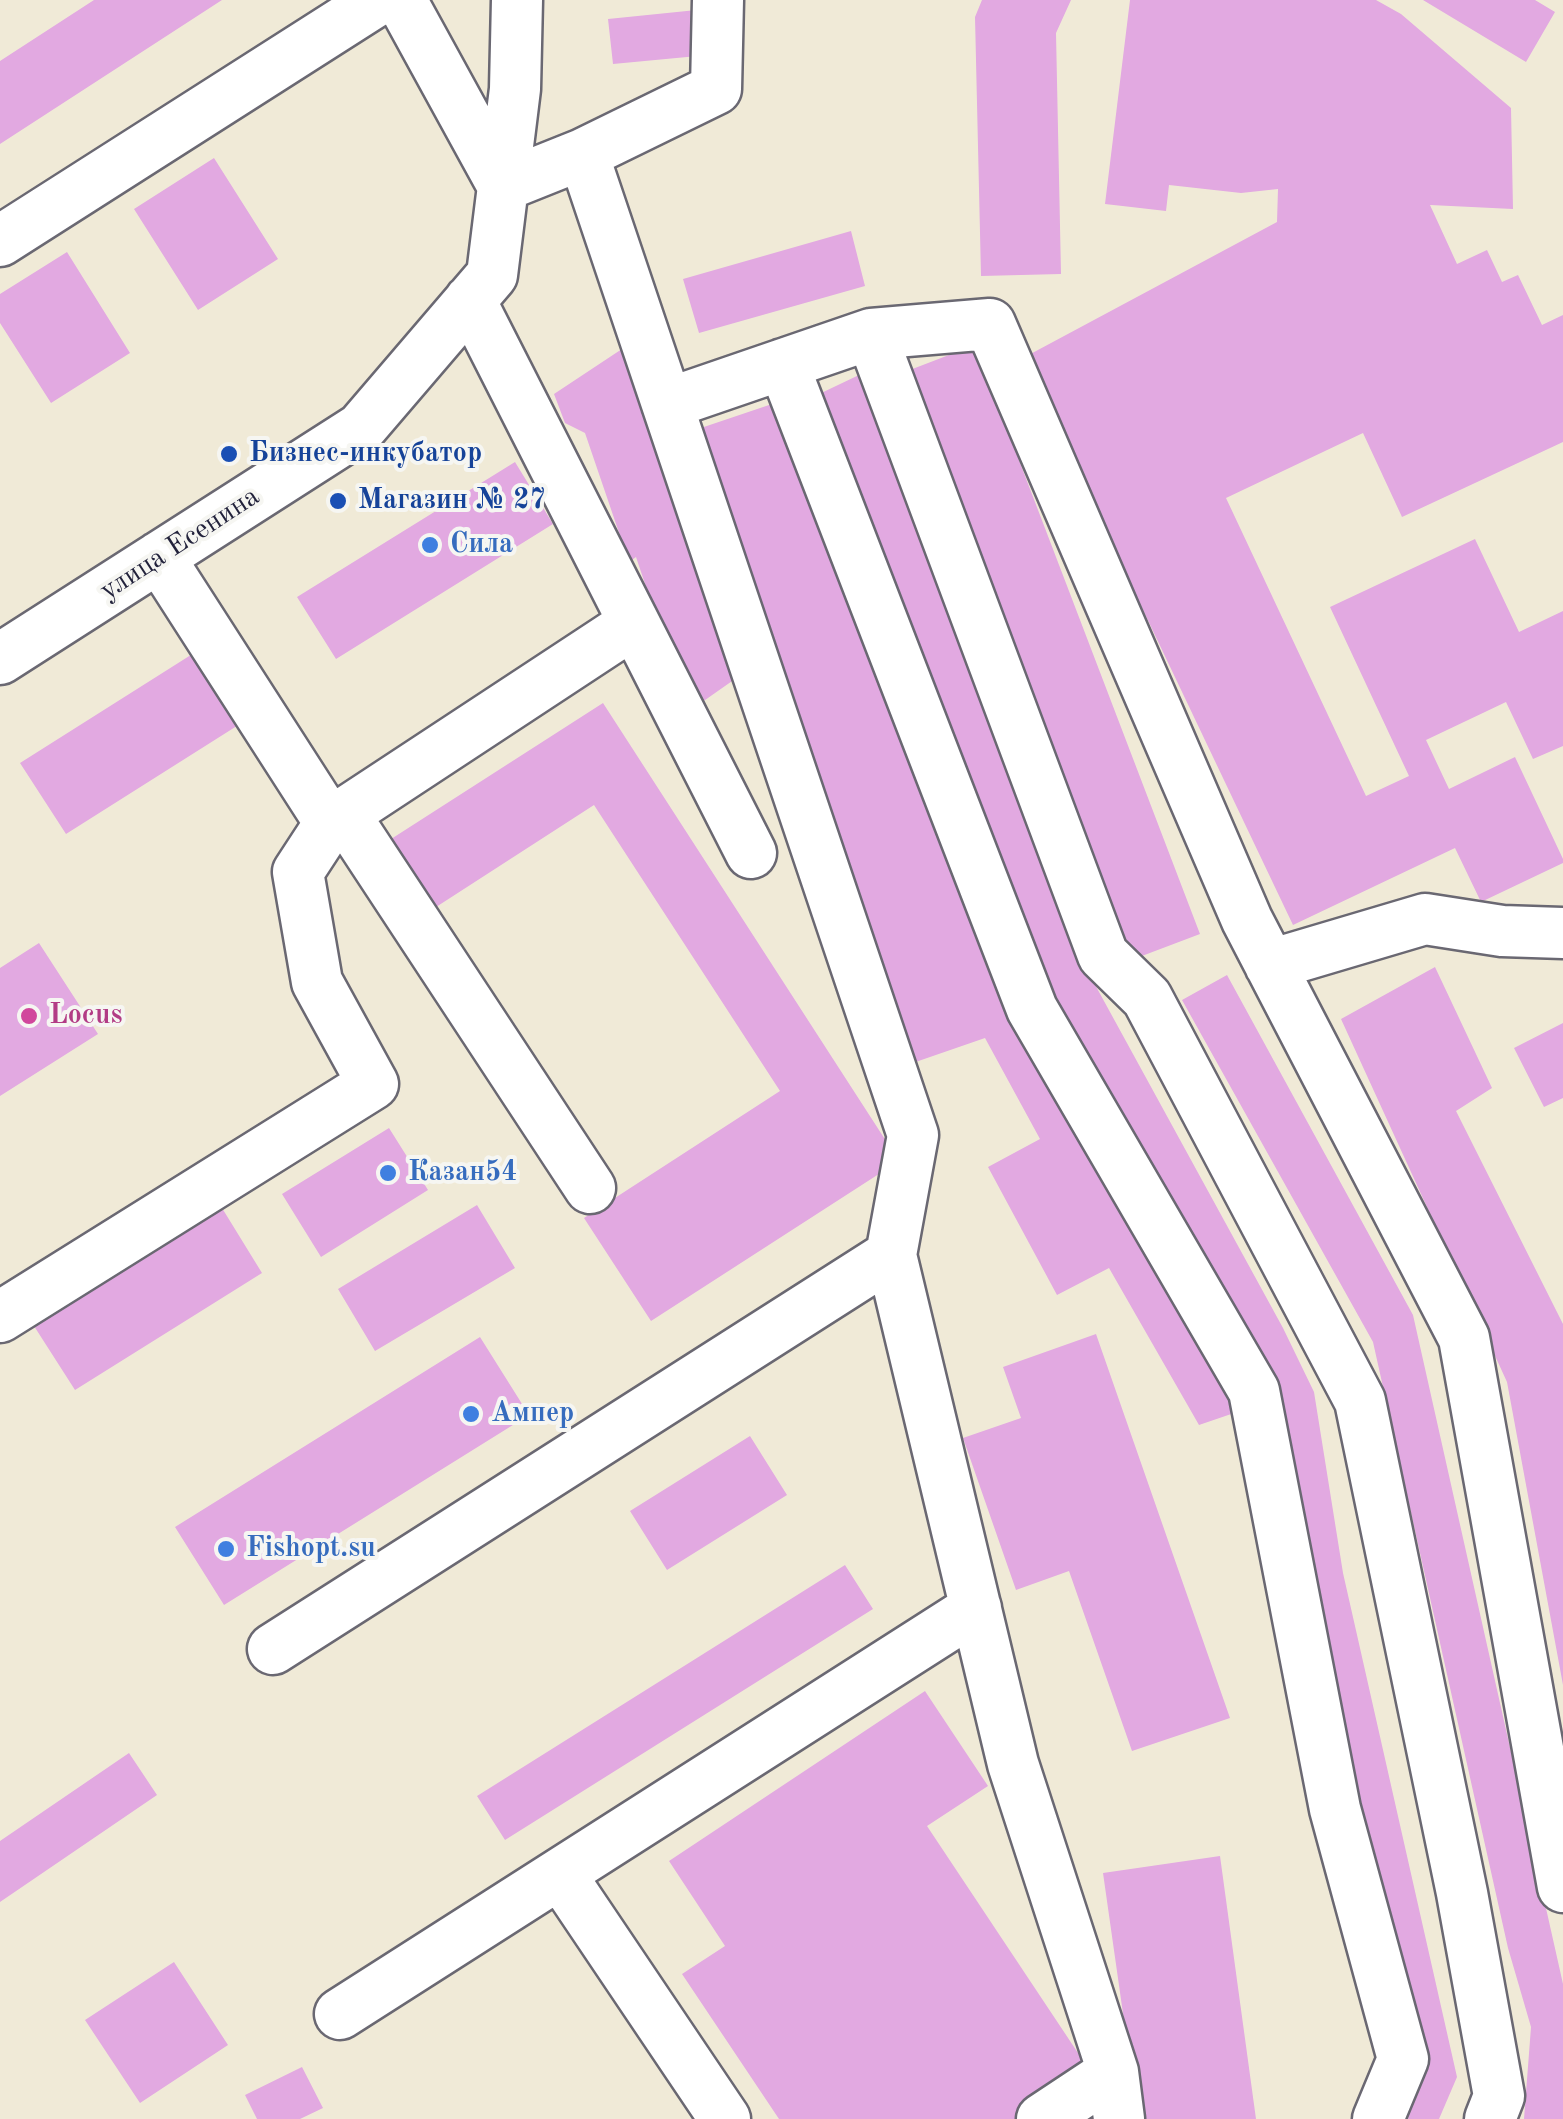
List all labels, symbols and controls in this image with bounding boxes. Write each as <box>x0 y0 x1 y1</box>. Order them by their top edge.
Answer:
place label: Бизнес-инкубатор <box>249 437 482 471</box>
marker: Бизнес-инкубатор <box>218 443 240 465</box>
street label: улица Есенина <box>94 480 266 608</box>
place label: Магазин № 27 <box>358 484 546 518</box>
marker: Магазин № 27 <box>327 490 349 512</box>
place label: Сила <box>450 528 513 562</box>
marker: Сила <box>419 534 441 556</box>
place label: Locus <box>49 999 122 1033</box>
marker: Locus <box>18 1005 40 1027</box>
place label: Казан54 <box>408 1156 518 1190</box>
marker: Казан54 <box>377 1162 399 1184</box>
place label: Ампер <box>491 1397 574 1431</box>
marker: Ампер <box>460 1403 482 1425</box>
place label: Fishopt.su <box>246 1532 376 1566</box>
marker: Fishopt.su <box>215 1538 237 1560</box>

